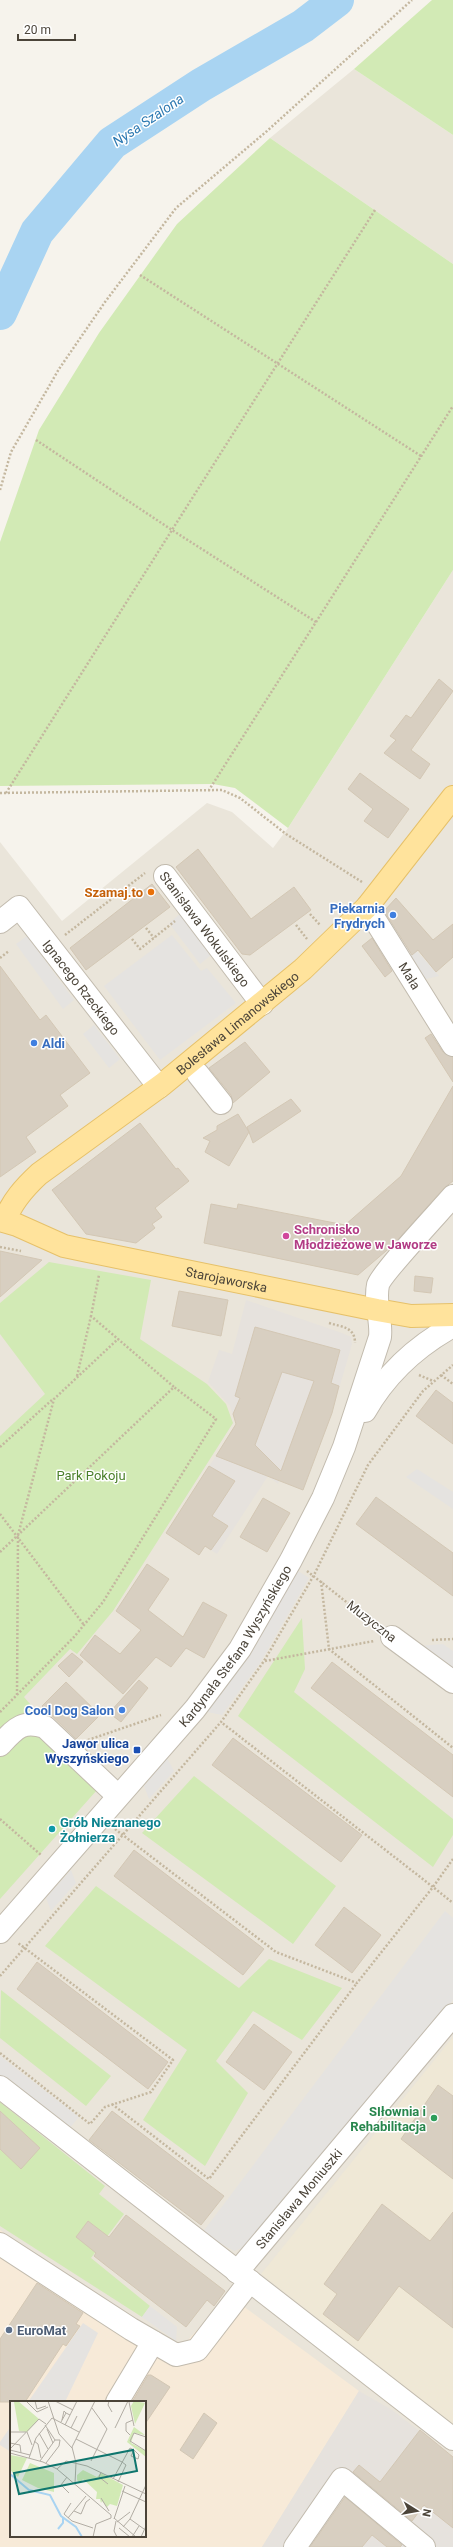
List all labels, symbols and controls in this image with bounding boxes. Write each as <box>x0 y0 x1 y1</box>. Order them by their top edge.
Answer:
scale bar <box>18 16 75 42</box>
text: 20 m <box>24 23 51 37</box>
water label: Nysa Szalona <box>109 90 187 150</box>
street label: Stanisława Wokulskiego <box>156 869 253 990</box>
place label: Szamaj.to <box>84 885 143 900</box>
marker: Szamaj.to <box>146 887 156 897</box>
place label: Piekarnia Frydrych <box>330 901 385 931</box>
marker: Piekarnia Frydrych <box>388 910 398 920</box>
street label: Ignacego Rzeckiego <box>39 937 123 1038</box>
street label: Mała <box>395 960 423 992</box>
street label: Bolesława Limanowskiego <box>173 969 302 1078</box>
place label: Aldi <box>42 1036 65 1051</box>
marker: Aldi <box>29 1038 39 1048</box>
place label: Schronisko Młodzieżowe w Jaworze <box>294 1222 437 1252</box>
marker: Schronisko Młodzieżowe w Jaworze <box>281 1231 291 1241</box>
street label: Starojaworska <box>184 1264 268 1295</box>
park label: Park Pokoju <box>56 1468 126 1483</box>
street label: Kardynała Stefana Wyszyńskiego <box>176 1563 294 1730</box>
street label: Muzyczna <box>344 1597 399 1645</box>
place label: Cool Dog Salon <box>25 1703 114 1718</box>
marker: Cool Dog Salon <box>117 1705 127 1715</box>
place label: Jawor ulica Wyszyńskiego <box>45 1736 129 1766</box>
marker: Jawor ulica Wyszyńskiego <box>132 1745 142 1755</box>
place label: Grób Nieznanego Żołnierza <box>60 1815 161 1845</box>
marker: Grób Nieznanego Żołnierza <box>47 1824 57 1834</box>
place label: SIłownia i Rehabilitacja <box>350 2104 426 2134</box>
marker: SIłownia i Rehabilitacja <box>429 2113 439 2123</box>
street label: Stanisława Moniuszki <box>253 2146 345 2252</box>
place label: EuroMat <box>17 2323 67 2338</box>
marker: EuroMat <box>4 2325 14 2335</box>
inset map <box>10 2401 146 2537</box>
north arrow <box>397 2491 437 2531</box>
text: N <box>419 2508 433 2518</box>

